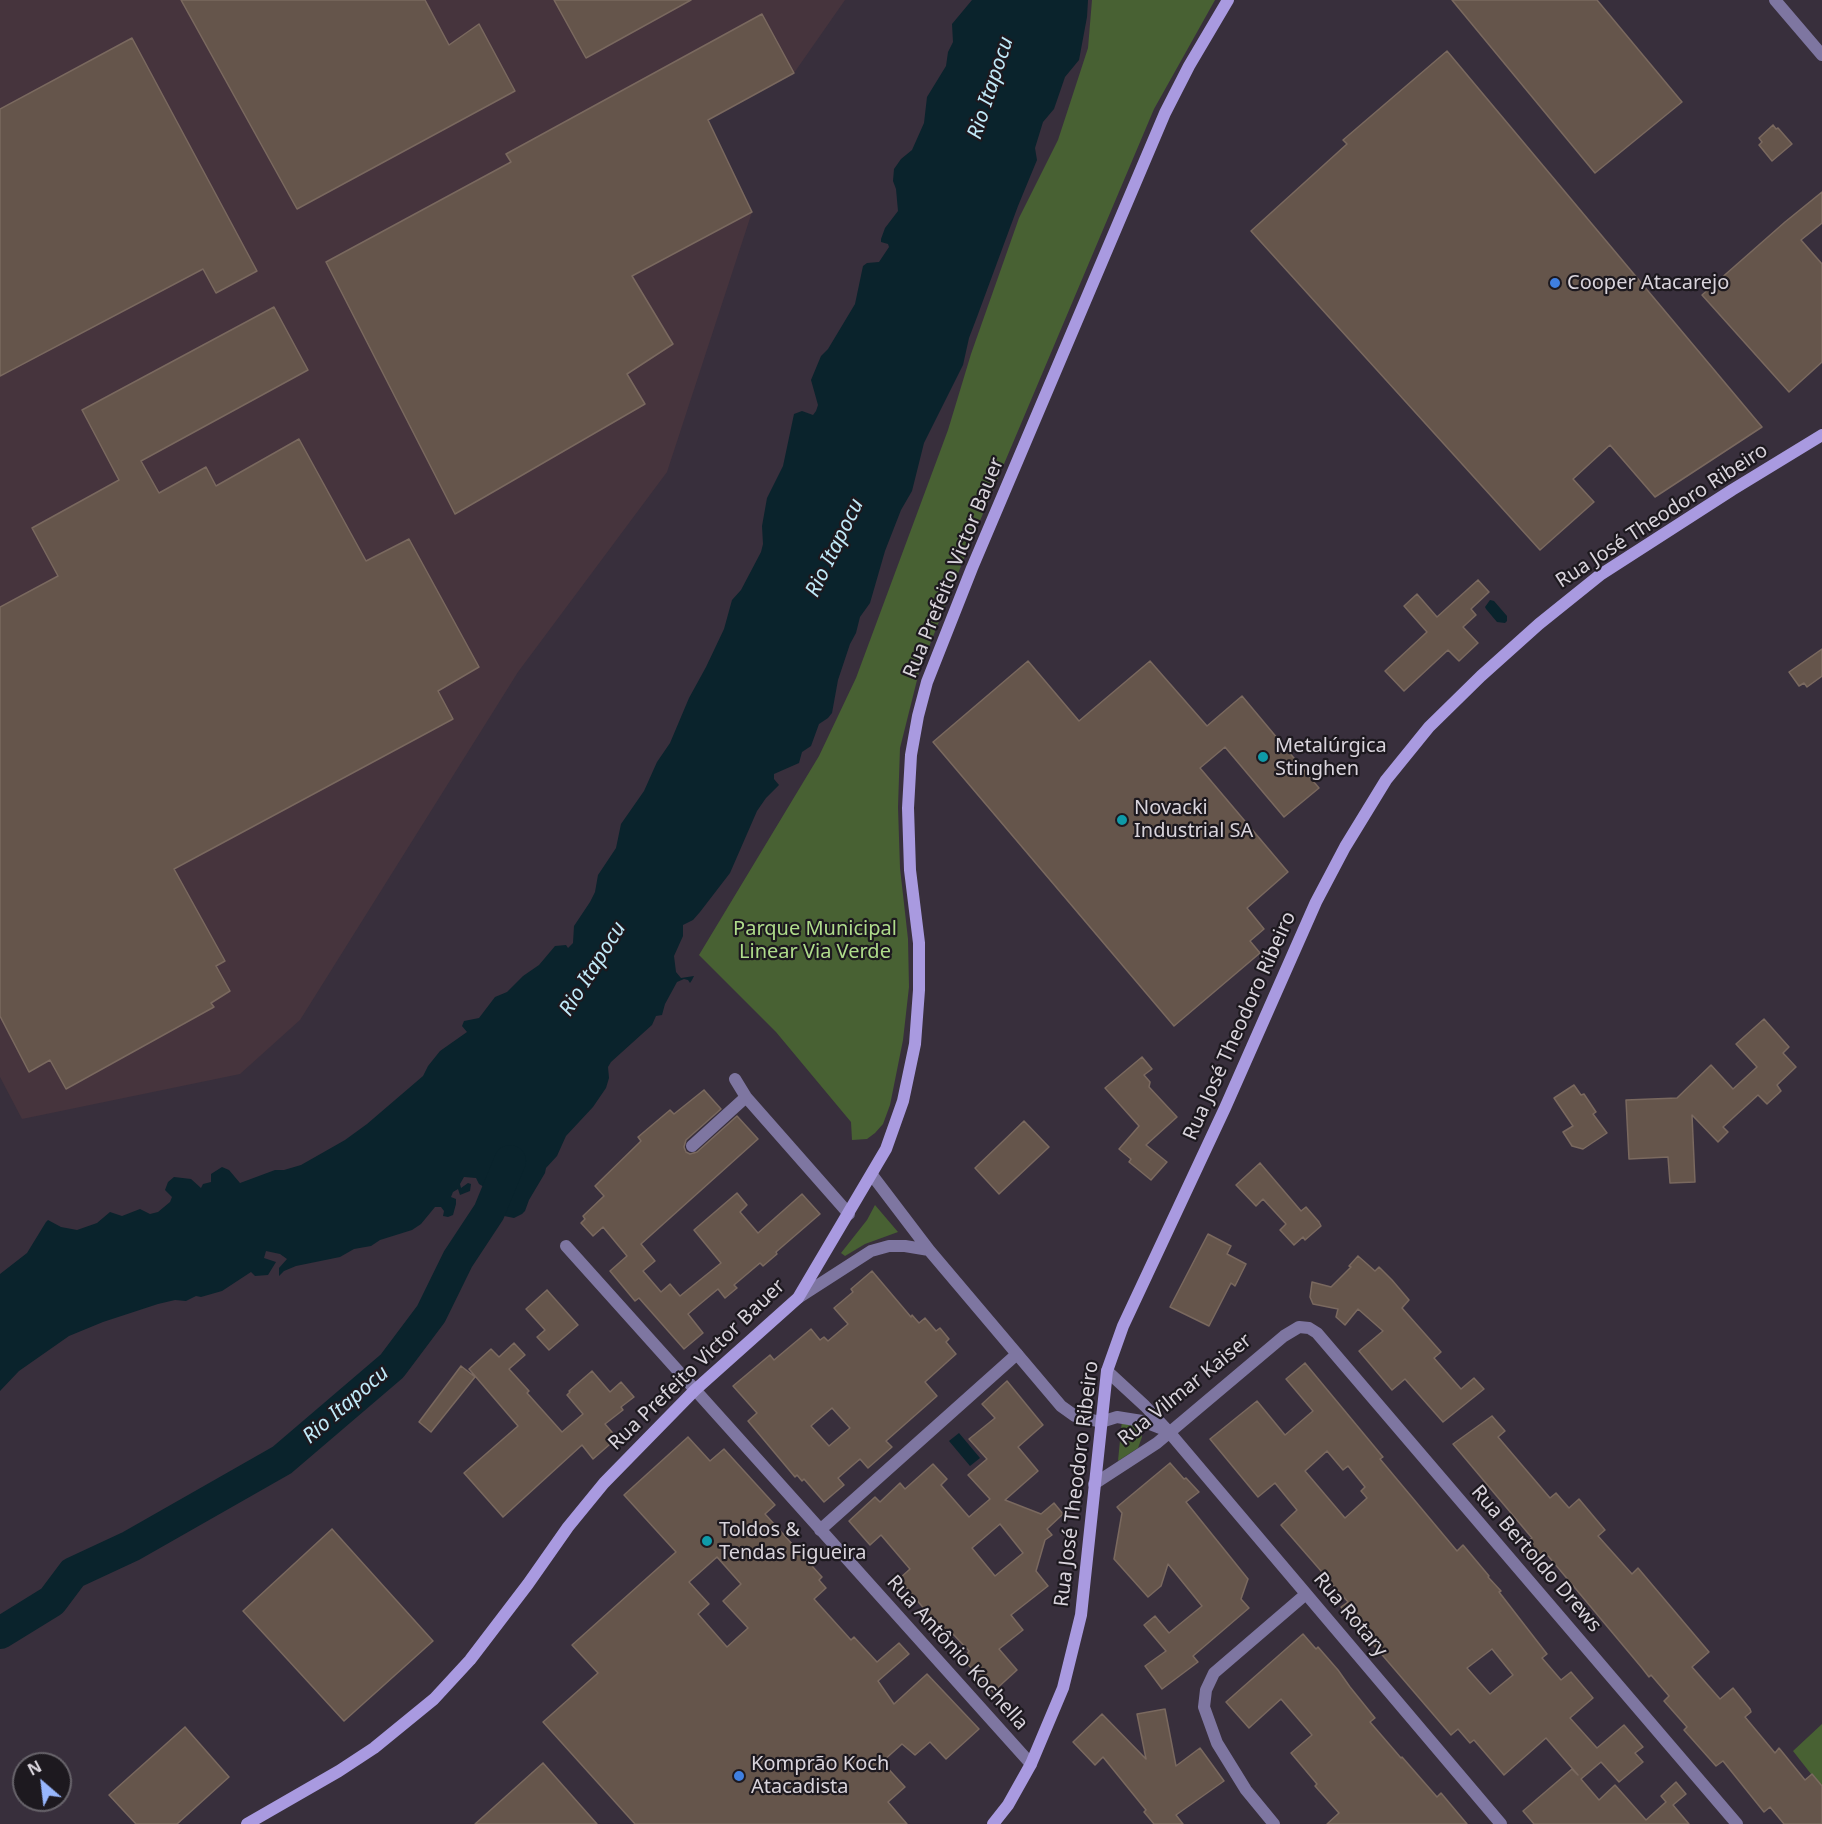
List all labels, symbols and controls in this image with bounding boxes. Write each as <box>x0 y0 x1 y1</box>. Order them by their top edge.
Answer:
water label: Rio Itapocu <box>963 34 1019 142</box>
place label: Cooper Atacarejo <box>1567 271 1729 295</box>
marker: Cooper Atacarejo <box>1548 276 1562 290</box>
street label: Rua José Theodoro Ribeiro <box>1552 439 1772 593</box>
street label: Rua Prefeito Victor Bauer <box>899 454 1009 682</box>
water label: Rio Itapocu <box>800 495 870 601</box>
place label: Metalúrgica Stinghen <box>1275 734 1387 781</box>
marker: Metalúrgica Stinghen <box>1256 750 1270 764</box>
place label: Novacki Industrial SA <box>1134 796 1253 843</box>
marker: Novacki Industrial SA <box>1115 813 1129 827</box>
street label: Rua José Theodoro Ribeiro <box>1179 908 1301 1144</box>
water label: Rio Itapocu <box>554 917 632 1021</box>
park label: Parque Municipal Linear Via Verde <box>733 917 897 964</box>
street label: Rua Prefeito Victor Bauer <box>604 1274 790 1456</box>
street label: Rua Vilmar Kaiser <box>1113 1329 1257 1451</box>
street label: Rua José Theodoro Ribeiro <box>1050 1360 1104 1608</box>
water label: Rio Itapocu <box>298 1361 394 1449</box>
street label: Rua Bertoldo Drews <box>1466 1481 1606 1637</box>
place label: Toldos & Tendas Figueira <box>719 1518 866 1565</box>
marker: Toldos & Tendas Figueira <box>700 1534 714 1548</box>
street label: Rua Rotary <box>1308 1568 1392 1662</box>
street label: Rua Antônio Kochella <box>881 1571 1033 1735</box>
north arrow <box>12 1752 72 1812</box>
place label: Komprão Koch Atacadista <box>751 1752 889 1799</box>
text: N <box>24 1755 45 1781</box>
marker: Komprão Koch Atacadista <box>732 1769 746 1783</box>

